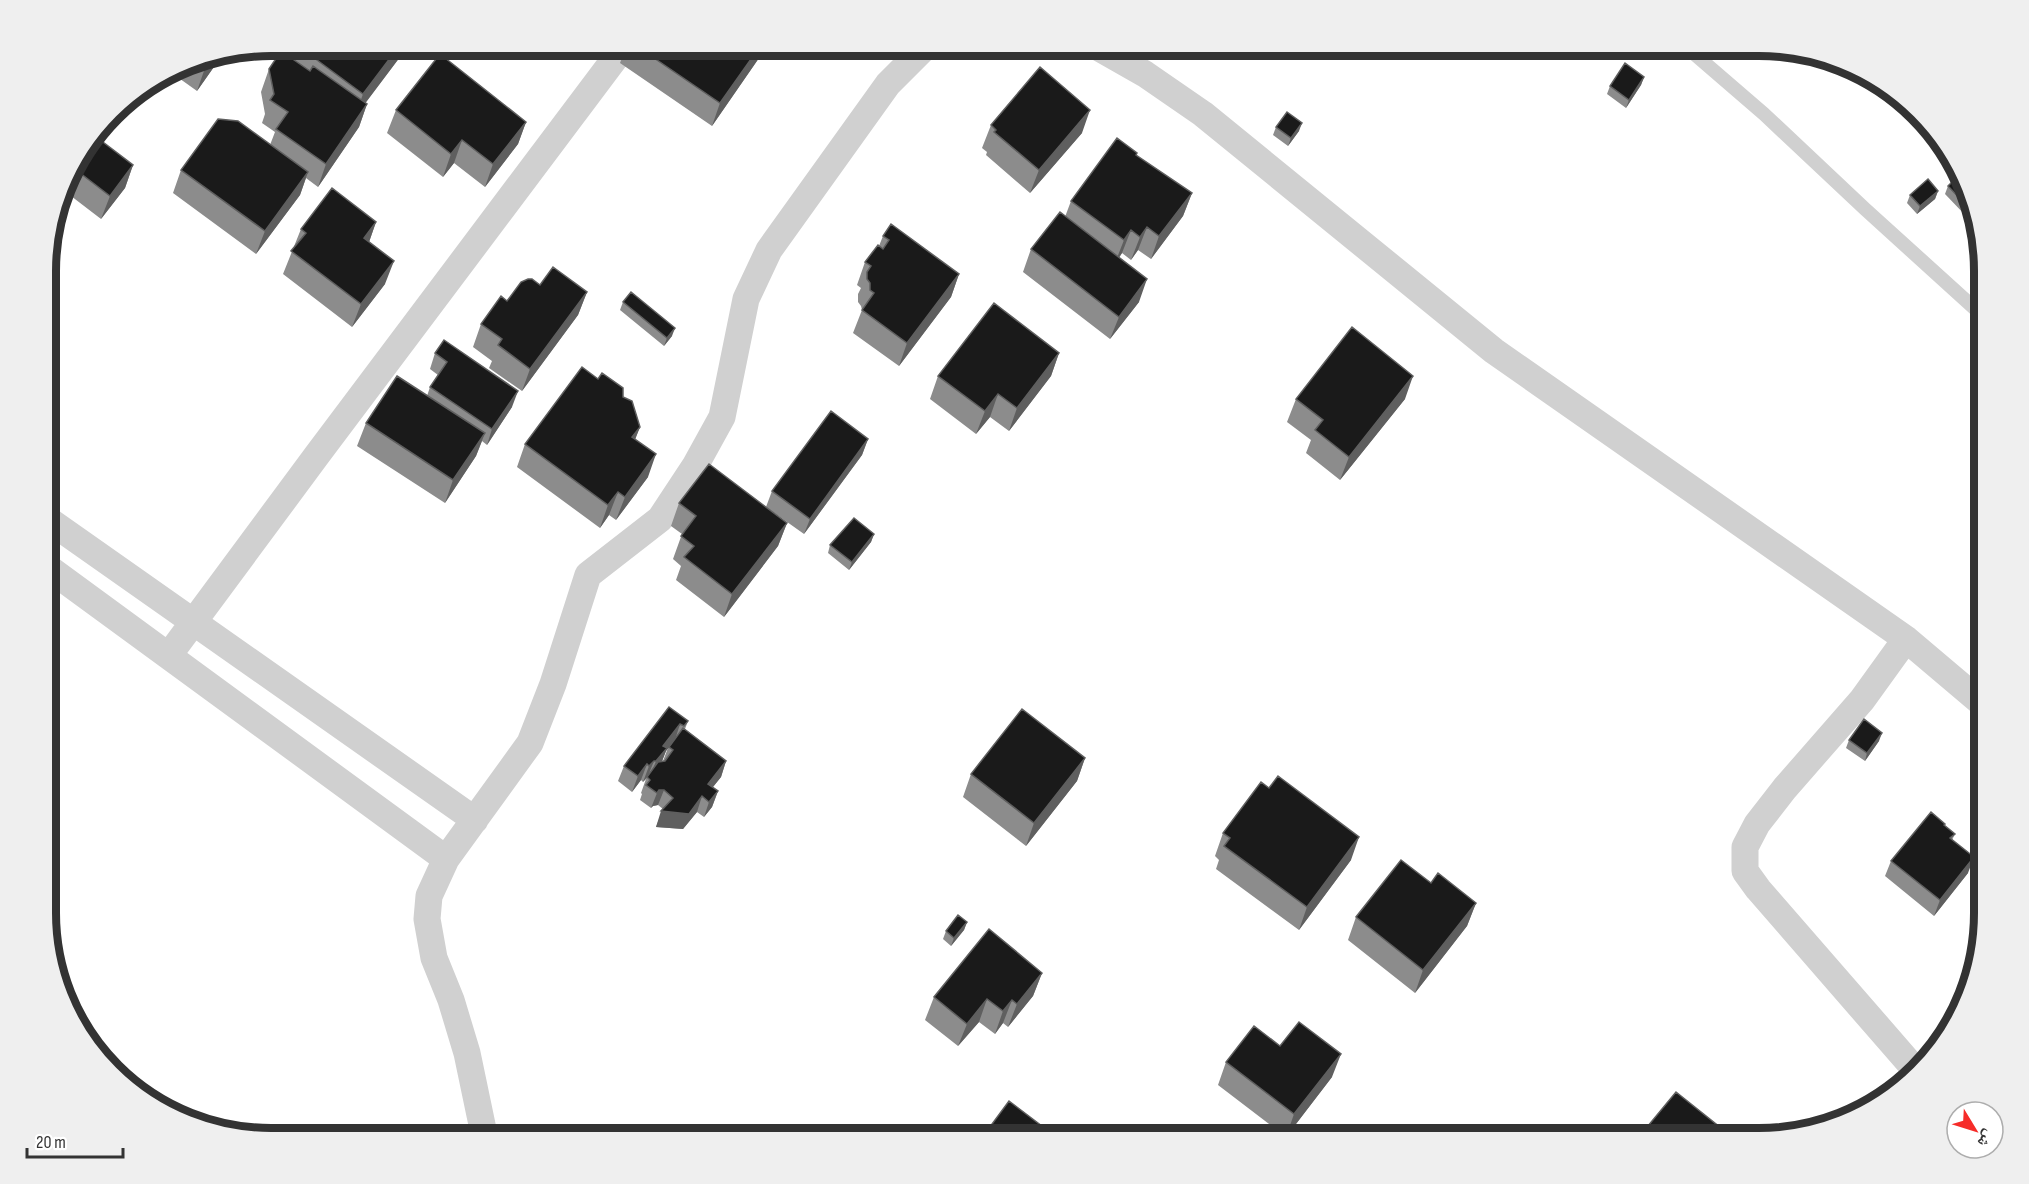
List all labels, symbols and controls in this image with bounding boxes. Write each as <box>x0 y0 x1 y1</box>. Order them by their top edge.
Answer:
north arrow <box>1945 1100 2005 1160</box>
scale bar <box>27 1121 123 1159</box>
text: ش <box>1973 1126 1998 1151</box>
text: 20 m <box>36 1132 66 1153</box>

